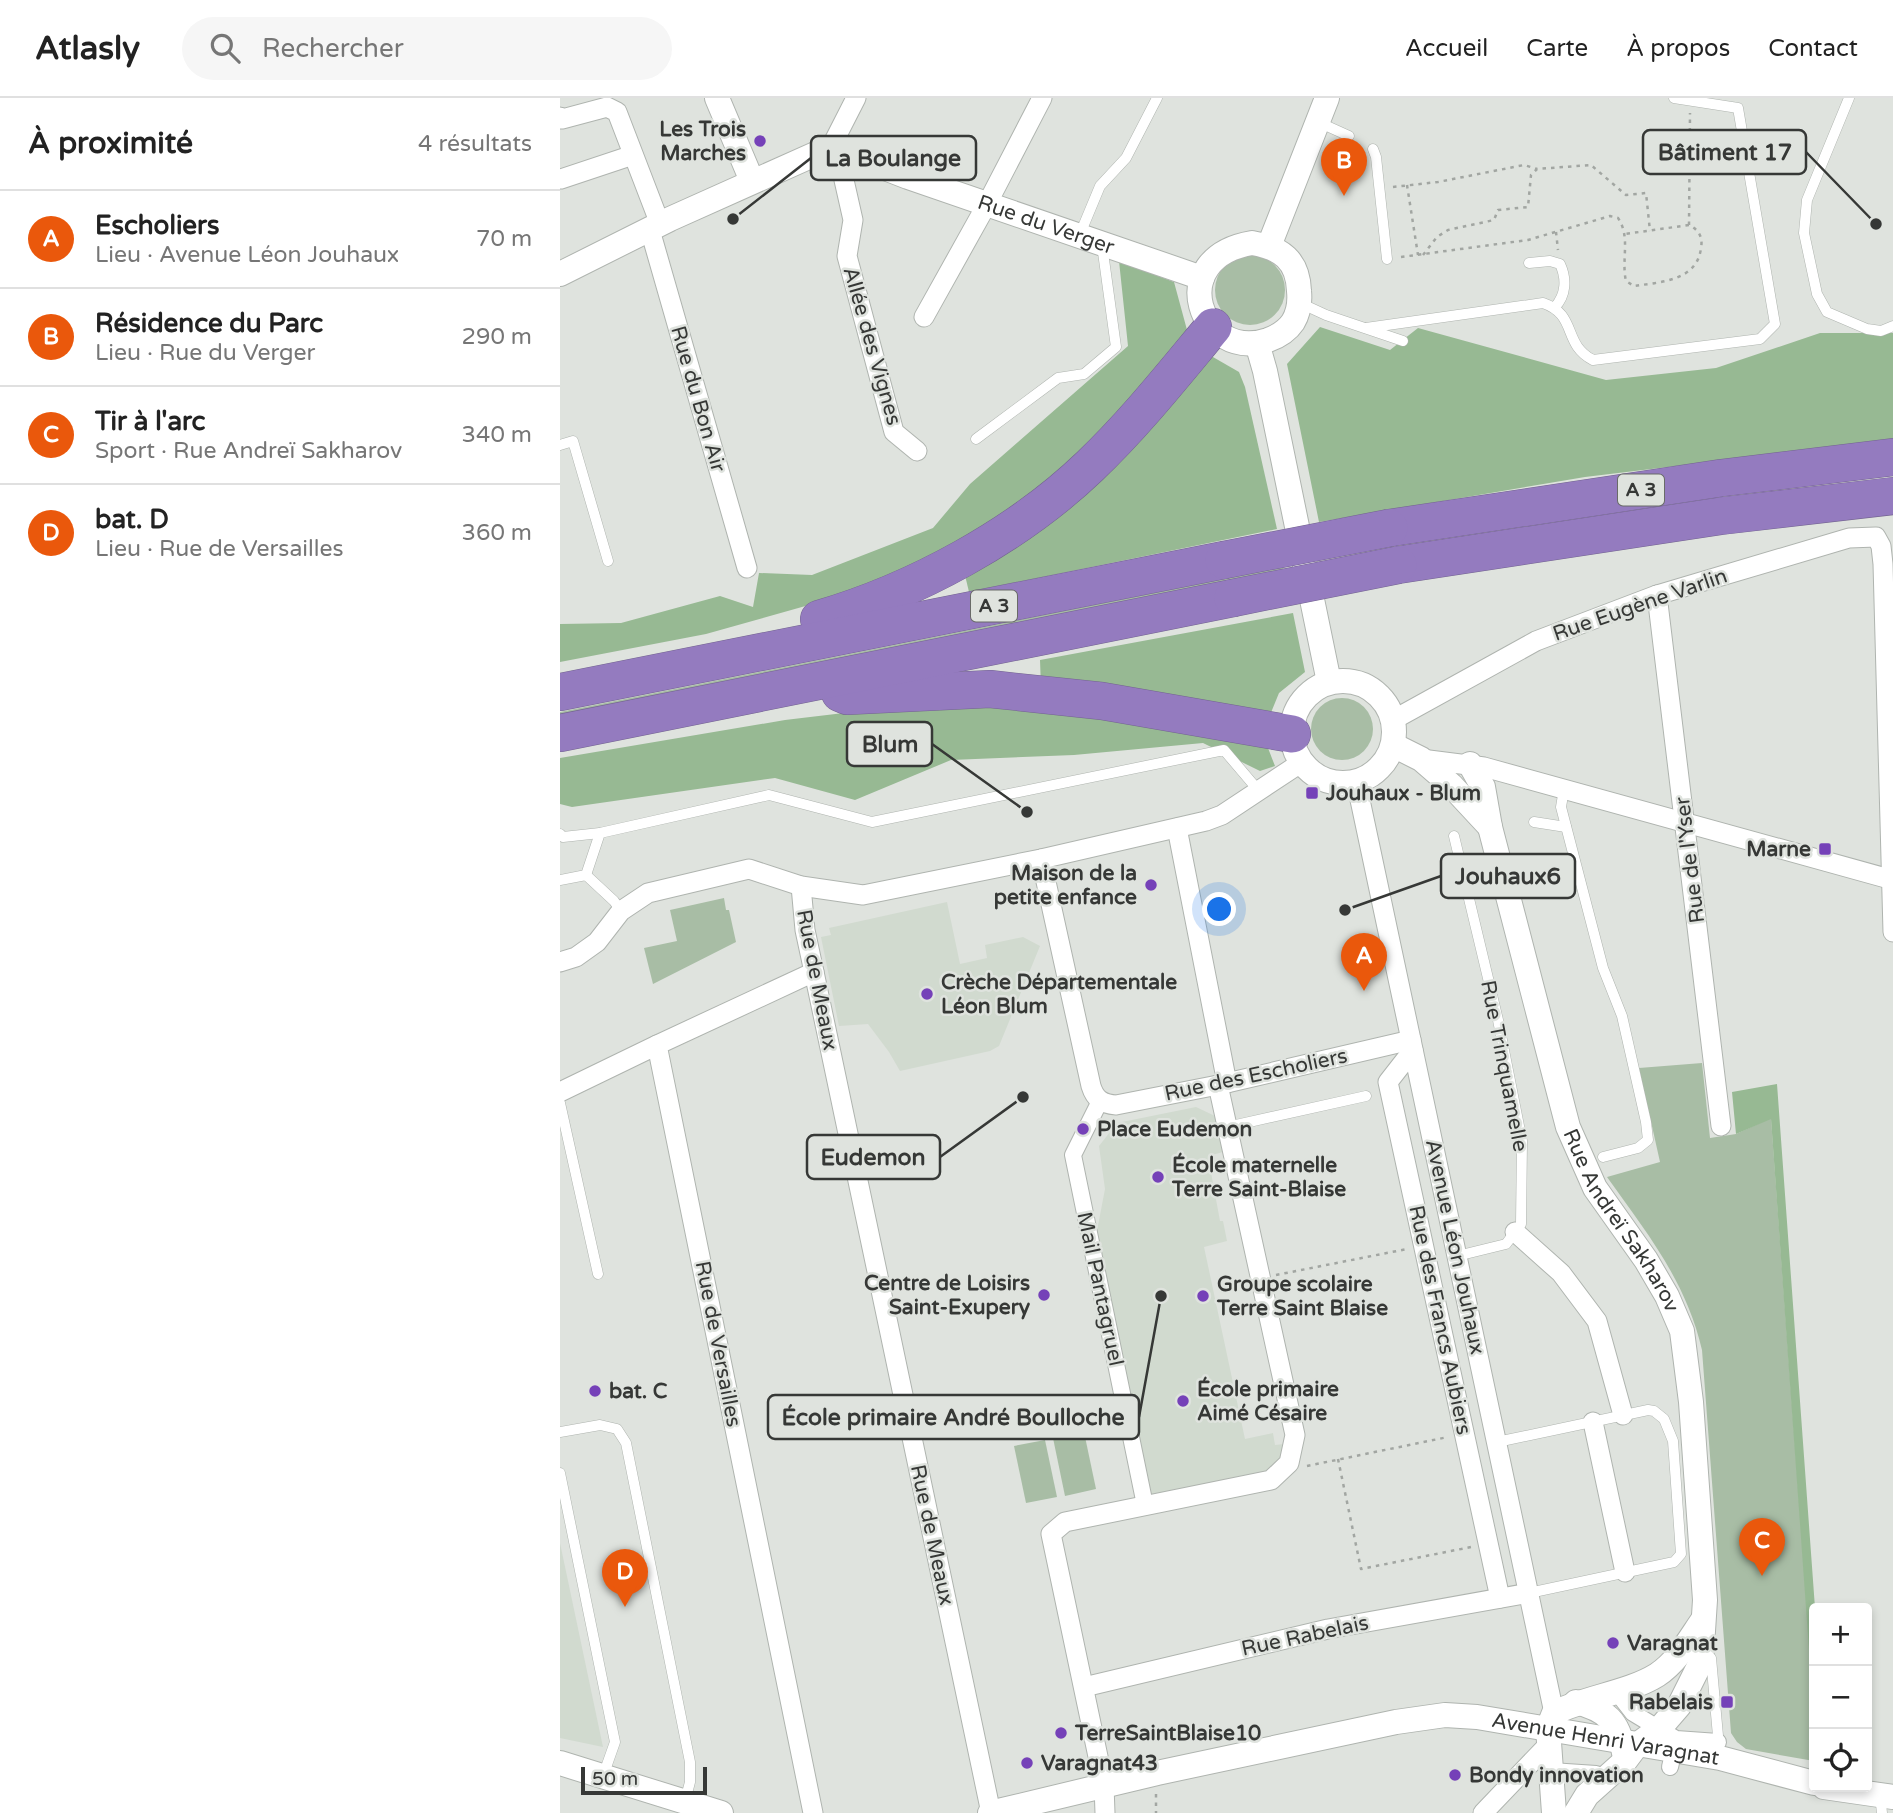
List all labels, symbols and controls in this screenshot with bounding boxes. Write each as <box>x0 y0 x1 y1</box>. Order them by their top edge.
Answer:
search box <box>182 17 672 80</box>
text: Atlasly <box>35 29 140 68</box>
icon: search <box>206 29 244 67</box>
text: Rechercher <box>262 33 404 64</box>
text: Accueil <box>1405 34 1488 63</box>
text: Carte <box>1526 34 1588 63</box>
text: À propos <box>1626 34 1730 63</box>
text: Contact <box>1768 34 1858 63</box>
place label: Les Trois Marches <box>659 117 746 166</box>
text: À proximité <box>28 125 193 162</box>
text: 4 résultats <box>418 130 532 158</box>
callout: Bâtiment 17 <box>1643 130 1806 174</box>
marker: Les Trois Marches <box>752 133 768 149</box>
callout: La Boulange <box>811 136 976 180</box>
pin: B <box>1321 138 1367 196</box>
text: Bâtiment 17 <box>1658 139 1792 167</box>
text: La Boulange <box>825 145 961 173</box>
street label: Rue du Verger <box>974 189 1118 259</box>
text: Escholiers <box>95 210 220 241</box>
text: A <box>42 225 60 253</box>
text: 70 m <box>476 225 532 253</box>
text: Lieu · Avenue Léon Jouhaux <box>95 241 399 269</box>
street label: Allée des Vignes <box>837 264 907 428</box>
text: Résidence du Parc <box>95 308 323 339</box>
text: B <box>43 323 59 351</box>
text: 290 m <box>462 323 532 351</box>
street label: Rue du Bon Air <box>665 323 731 475</box>
text: Lieu · Rue du Verger <box>95 339 315 367</box>
text: Tir à l'arc <box>95 406 205 437</box>
text: C <box>43 421 59 449</box>
text: 340 m <box>462 421 532 449</box>
text: Sport · Rue Andreï Sakharov <box>95 437 402 465</box>
road number: A 3 <box>1618 474 1664 506</box>
text: bat. D <box>95 504 169 535</box>
text: D <box>42 519 60 547</box>
text: 360 m <box>462 519 532 547</box>
text: Lieu · Rue de Versailles <box>95 535 344 563</box>
street label: Rue Eugène Varlin <box>1550 563 1730 647</box>
road number: A 3 <box>971 590 1017 622</box>
callout: Blum <box>847 722 932 766</box>
text: Blum <box>862 731 918 759</box>
place label: Jouhaux - Blum <box>1325 781 1481 806</box>
marker: Jouhaux - Blum <box>1304 785 1320 801</box>
street label: Rue de l'Yser <box>1670 795 1710 925</box>
place label: Marne <box>1746 837 1811 862</box>
marker: Marne <box>1817 841 1833 857</box>
callout: Jouhaux6 <box>1441 854 1575 898</box>
place label: Maison de la petite enfance <box>994 861 1137 910</box>
text: Jouhaux6 <box>1454 863 1561 891</box>
marker: Maison de la petite enfance <box>1143 877 1159 893</box>
your location <box>1202 892 1236 926</box>
street label: Rue de Meaux <box>791 907 843 1053</box>
pin: A <box>1341 933 1387 991</box>
place label: Crèche Départementale Léon Blum <box>941 970 1177 1019</box>
street label: Rue Trinquamelle <box>1475 978 1533 1154</box>
marker: Crèche Départementale Léon Blum <box>919 986 935 1002</box>
street label: Rue des Escholiers <box>1162 1043 1350 1107</box>
place label: Place Eudemon <box>1097 1117 1252 1142</box>
marker: Place Eudemon <box>1075 1121 1091 1137</box>
street label: Rue Andreï Sakharov <box>1558 1125 1685 1316</box>
callout: Eudemon <box>807 1135 940 1179</box>
street label: Avenue Léon Jouhaux <box>1420 1137 1490 1357</box>
text: Eudemon <box>820 1144 926 1172</box>
place label: École maternelle Terre Saint-Blaise <box>1171 1152 1346 1202</box>
marker: École maternelle Terre Saint-Blaise <box>1150 1169 1166 1185</box>
street label: Rue des Francs Aubiers <box>1403 1203 1477 1437</box>
street label: Mail Pantagruel <box>1071 1210 1129 1368</box>
street label: Rue de Versailles <box>690 1259 746 1429</box>
place label: Centre de Loisirs Saint-Exupery <box>864 1271 1031 1320</box>
place label: Groupe scolaire Terre Saint Blaise <box>1216 1272 1388 1321</box>
marker: Centre de Loisirs Saint-Exupery <box>1036 1287 1052 1303</box>
marker: Groupe scolaire Terre Saint Blaise <box>1195 1288 1211 1304</box>
place label: École primaire Aimé Césaire <box>1197 1376 1339 1426</box>
place label: bat. C <box>609 1379 668 1404</box>
marker: bat. C <box>587 1383 603 1399</box>
marker: École primaire Aimé Césaire <box>1175 1393 1191 1409</box>
callout: École primaire André Boulloche <box>768 1395 1139 1439</box>
text: École primaire André Boulloche <box>781 1404 1125 1432</box>
street label: Rue de Meaux <box>905 1462 959 1608</box>
pin: C <box>1739 1518 1785 1576</box>
pin: D <box>602 1549 648 1607</box>
map controls <box>1809 1603 1872 1792</box>
button: + <box>1809 1603 1872 1666</box>
street label: Rue Rabelais <box>1239 1610 1371 1662</box>
place label: Varagnat <box>1627 1631 1718 1656</box>
marker: Varagnat <box>1605 1635 1621 1651</box>
button: − <box>1809 1666 1872 1729</box>
place label: Rabelais <box>1629 1690 1713 1715</box>
marker: Rabelais <box>1719 1694 1735 1710</box>
street label: Avenue Henri Varagnat <box>1490 1707 1721 1770</box>
place label: TerreSaintBlaise10 <box>1074 1721 1261 1746</box>
marker: TerreSaintBlaise10 <box>1053 1725 1069 1741</box>
button: locate <box>1809 1729 1872 1792</box>
place label: Varagnat43 <box>1041 1751 1158 1776</box>
marker: Varagnat43 <box>1019 1755 1035 1771</box>
place label: Bondy innovation <box>1469 1763 1644 1788</box>
scale bar <box>581 1764 707 1796</box>
marker: Bondy innovation <box>1447 1767 1463 1783</box>
text: 50 m <box>592 1768 638 1790</box>

